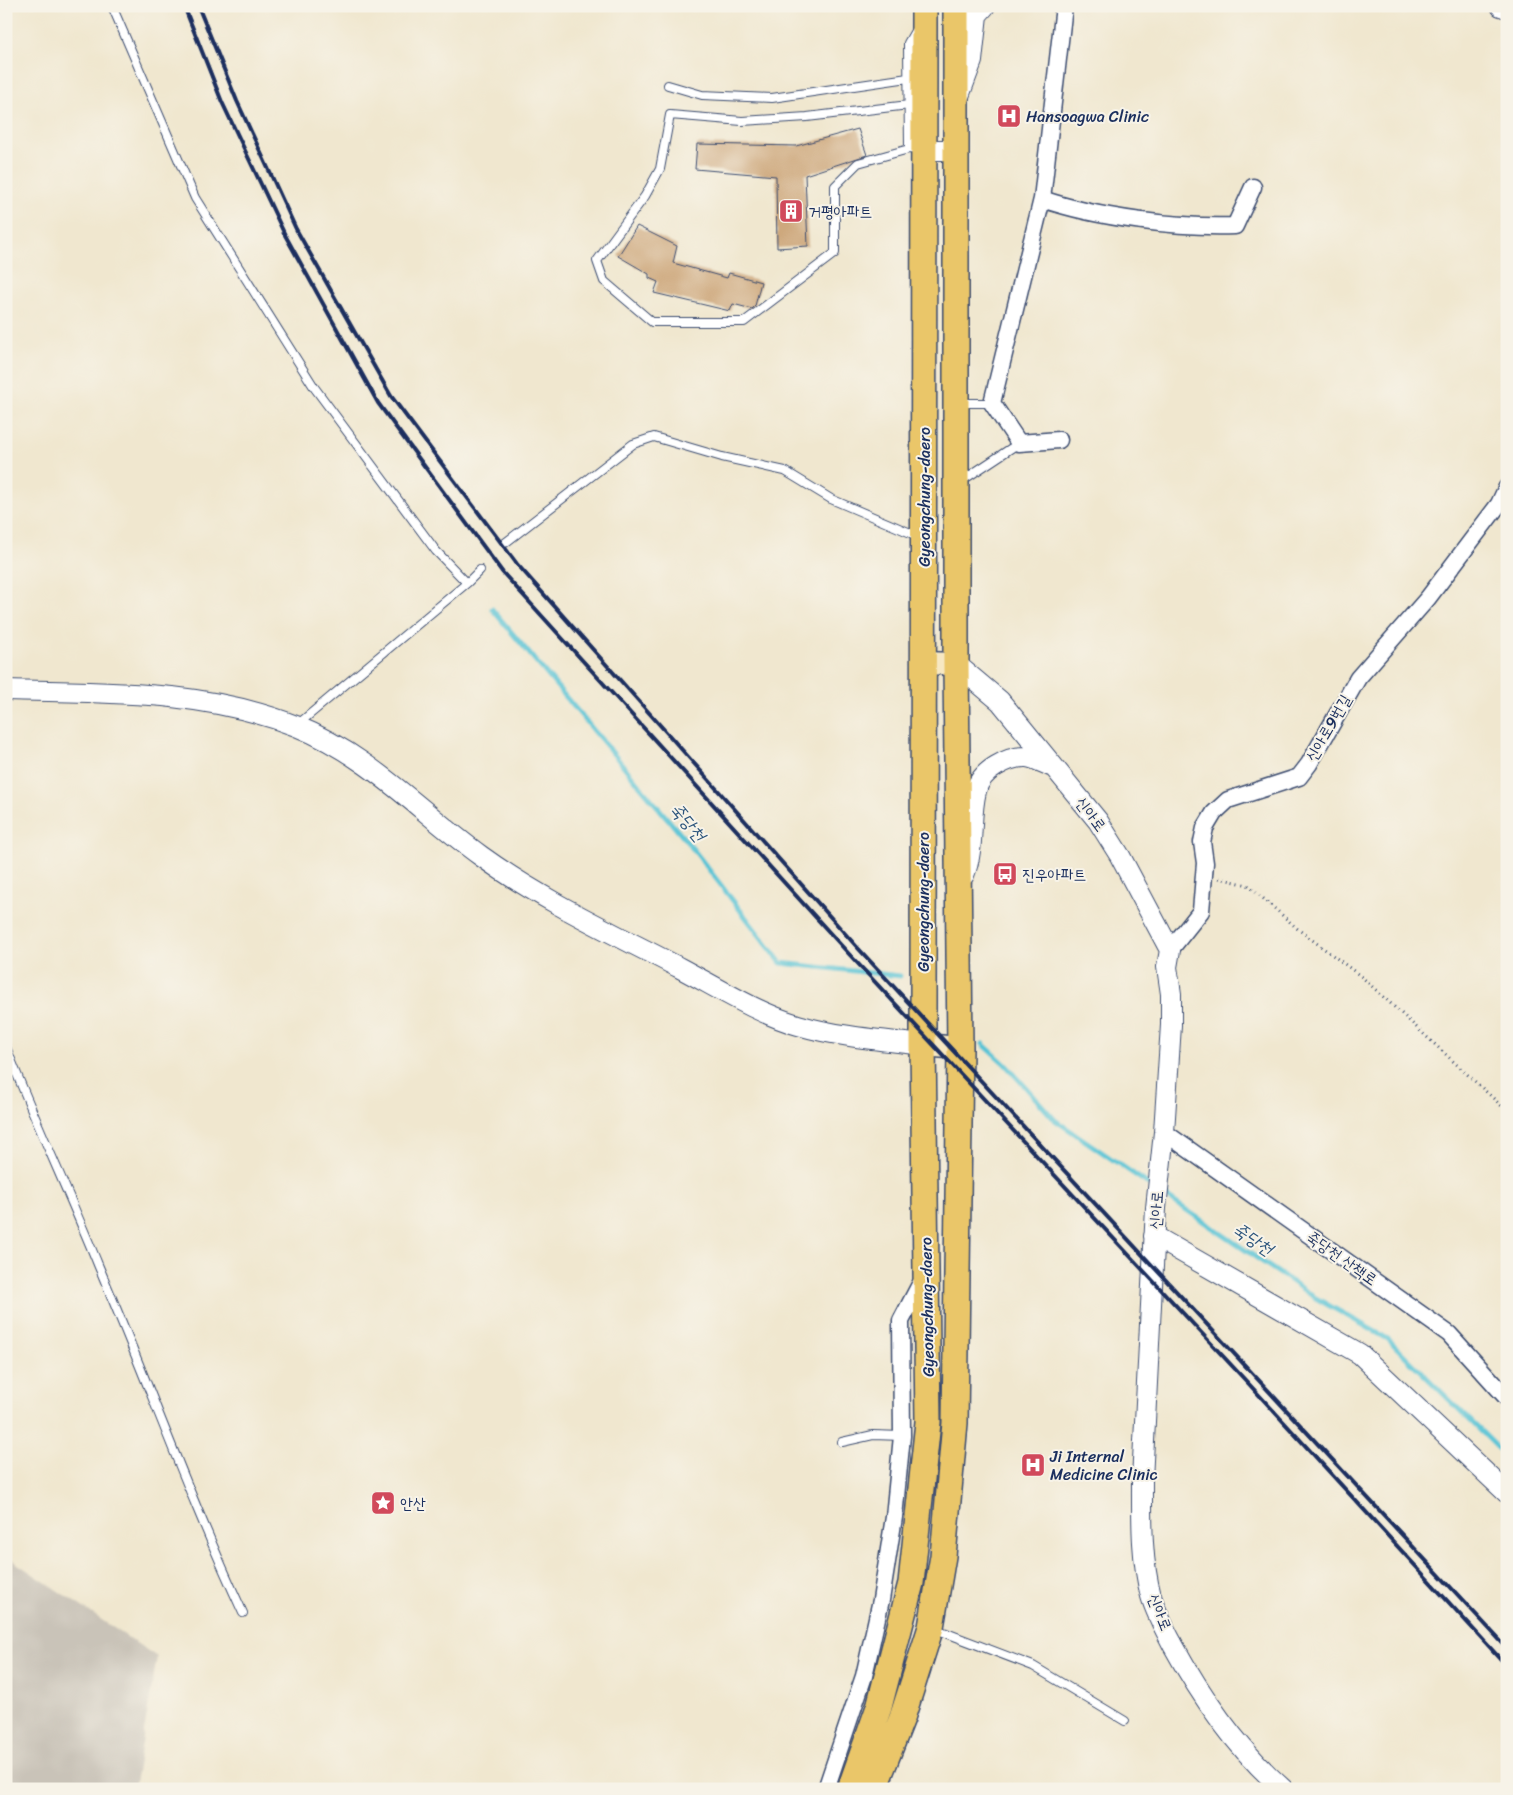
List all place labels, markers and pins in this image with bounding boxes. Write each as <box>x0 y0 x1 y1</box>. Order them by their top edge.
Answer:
place label: Hansoagwa Clinic <box>1026 102 1149 131</box>
hospital icon: Hansoagwa Clinic <box>996 103 1022 129</box>
place label: 거평아파트 <box>808 197 872 226</box>
building icon: 거평아파트 <box>778 198 804 224</box>
place label: 진우아파트 <box>1022 860 1086 889</box>
bus stop icon: 진우아파트 <box>992 861 1018 887</box>
place label: Ji Internal Medicine Clinic <box>1049 1442 1158 1489</box>
hospital icon: Ji Internal Medicine Clinic <box>1020 1452 1046 1478</box>
place label: 안산 <box>400 1489 426 1518</box>
place icon: 안산 <box>370 1490 396 1516</box>

